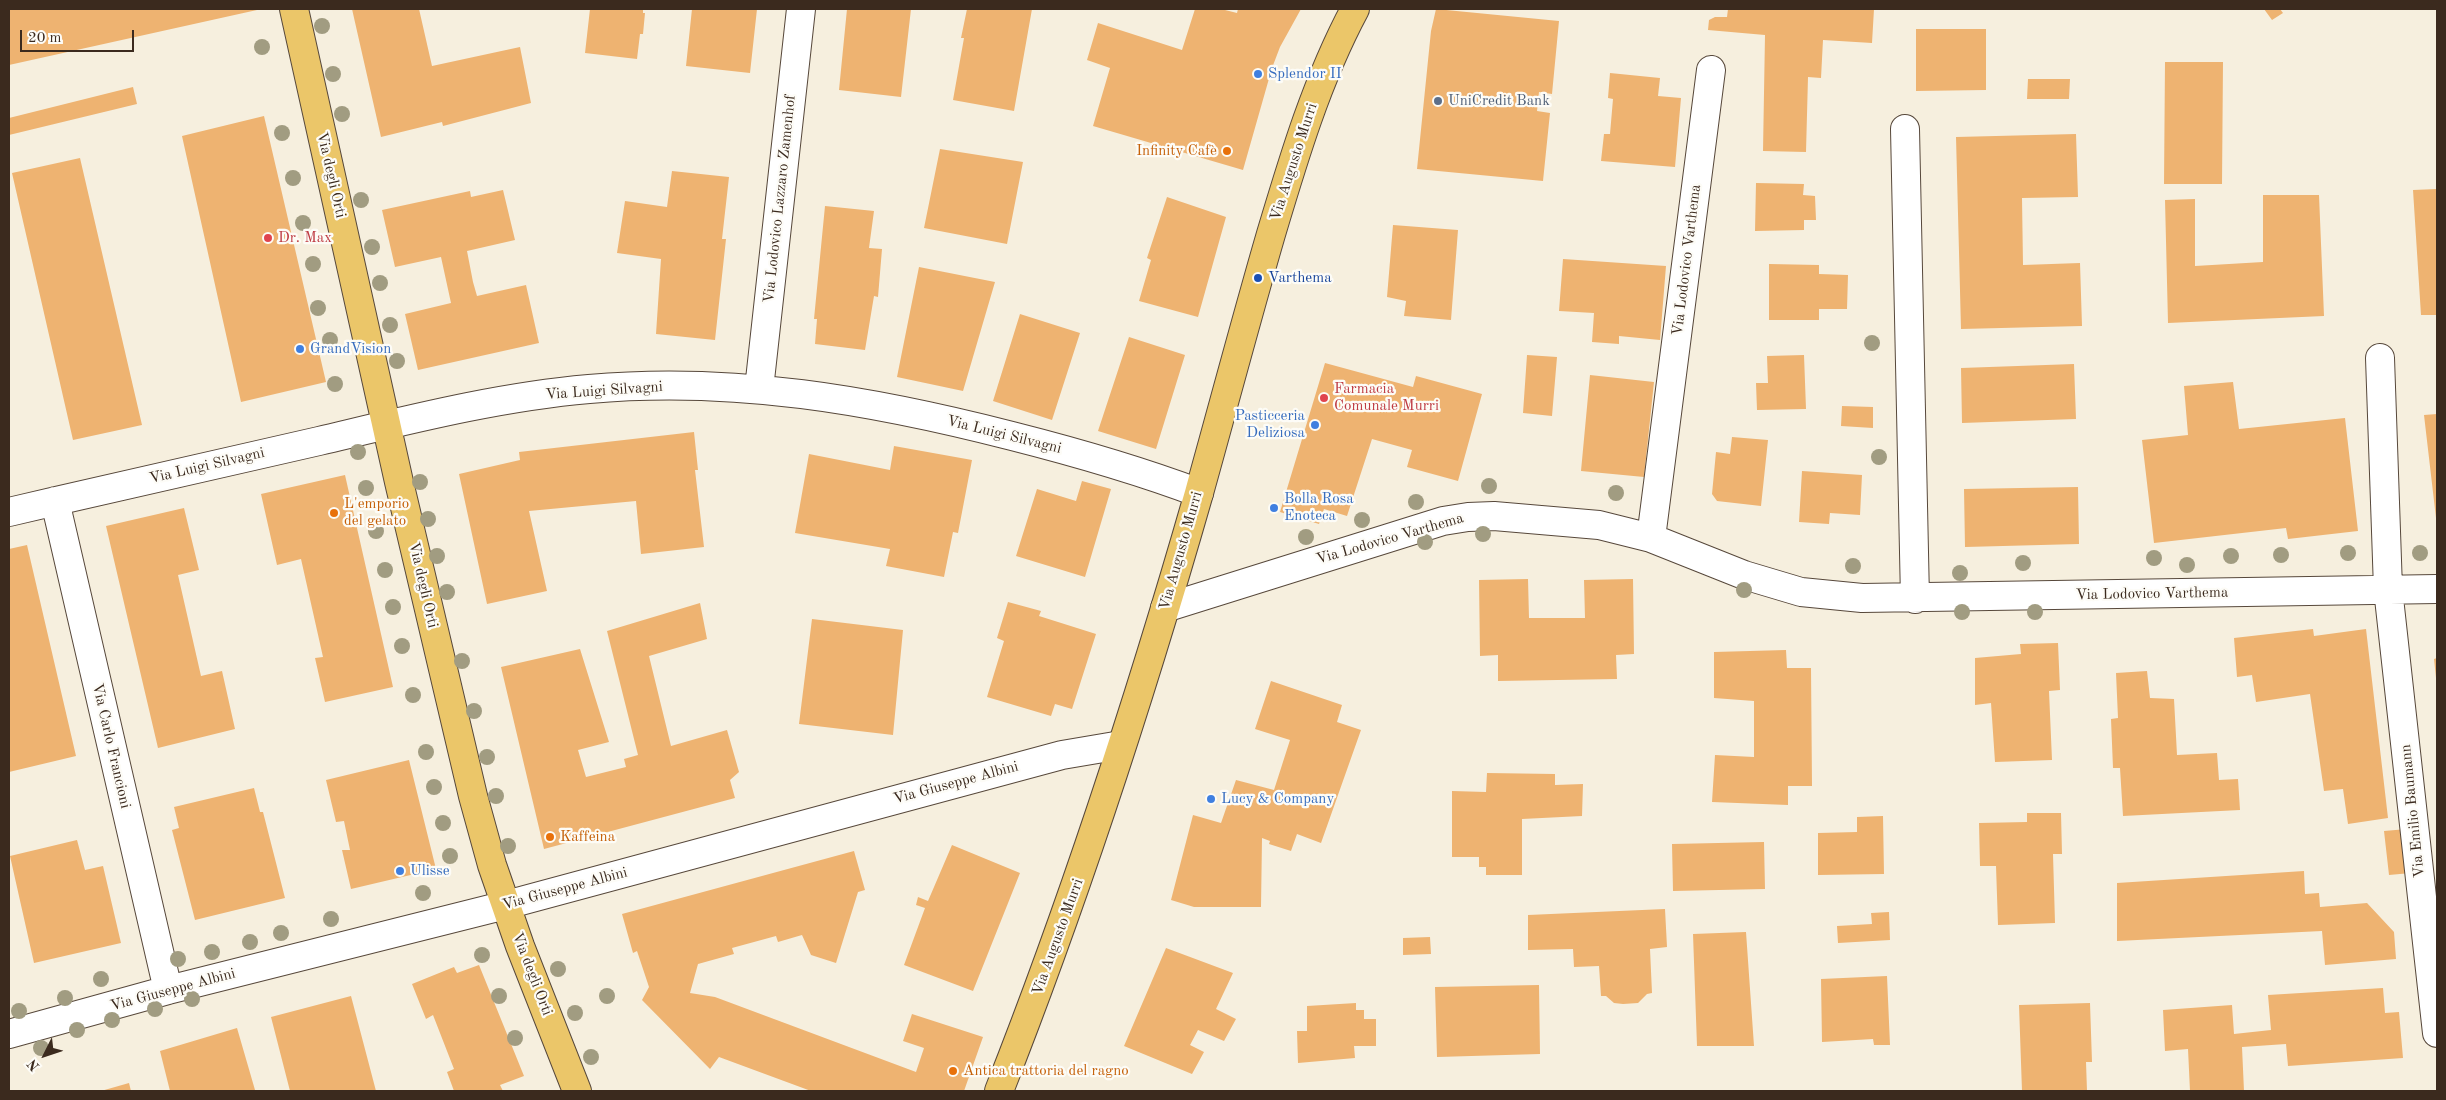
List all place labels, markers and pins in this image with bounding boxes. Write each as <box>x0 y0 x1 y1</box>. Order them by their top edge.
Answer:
place label: Splendor II <box>1268 65 1342 83</box>
marker: Splendor II <box>1252 68 1264 80</box>
place label: UniCredit Bank <box>1448 92 1550 110</box>
marker: UniCredit Bank <box>1432 95 1444 107</box>
place label: Infinity Cafè <box>1136 142 1217 160</box>
marker: Infinity Cafè <box>1221 145 1233 157</box>
place label: Dr. Max <box>278 229 332 247</box>
marker: Dr. Max <box>262 232 274 244</box>
place label: Varthema <box>1268 269 1332 287</box>
marker: Varthema <box>1252 272 1264 284</box>
place label: GrandVision <box>310 340 391 358</box>
marker: GrandVision <box>294 343 306 355</box>
place label: Farmacia Comunale Murri <box>1334 380 1439 415</box>
marker: Farmacia Comunale Murri <box>1318 392 1330 404</box>
place label: Pasticceria Deliziosa <box>1235 407 1305 442</box>
marker: Pasticceria Deliziosa <box>1309 419 1321 431</box>
place label: Bolla Rosa Enoteca <box>1284 490 1354 525</box>
place label: L'emporio del gelato <box>344 495 409 530</box>
marker: Bolla Rosa Enoteca <box>1268 502 1280 514</box>
marker: L'emporio del gelato <box>328 507 340 519</box>
place label: Lucy & Company <box>1221 790 1334 808</box>
marker: Lucy & Company <box>1205 793 1217 805</box>
place label: Kaffeina <box>560 828 615 846</box>
marker: Kaffeina <box>544 831 556 843</box>
place label: Ulisse <box>410 862 450 880</box>
marker: Ulisse <box>394 865 406 877</box>
place label: Antica trattoria del ragno <box>963 1062 1129 1080</box>
marker: Antica trattoria del ragno <box>947 1065 959 1077</box>

